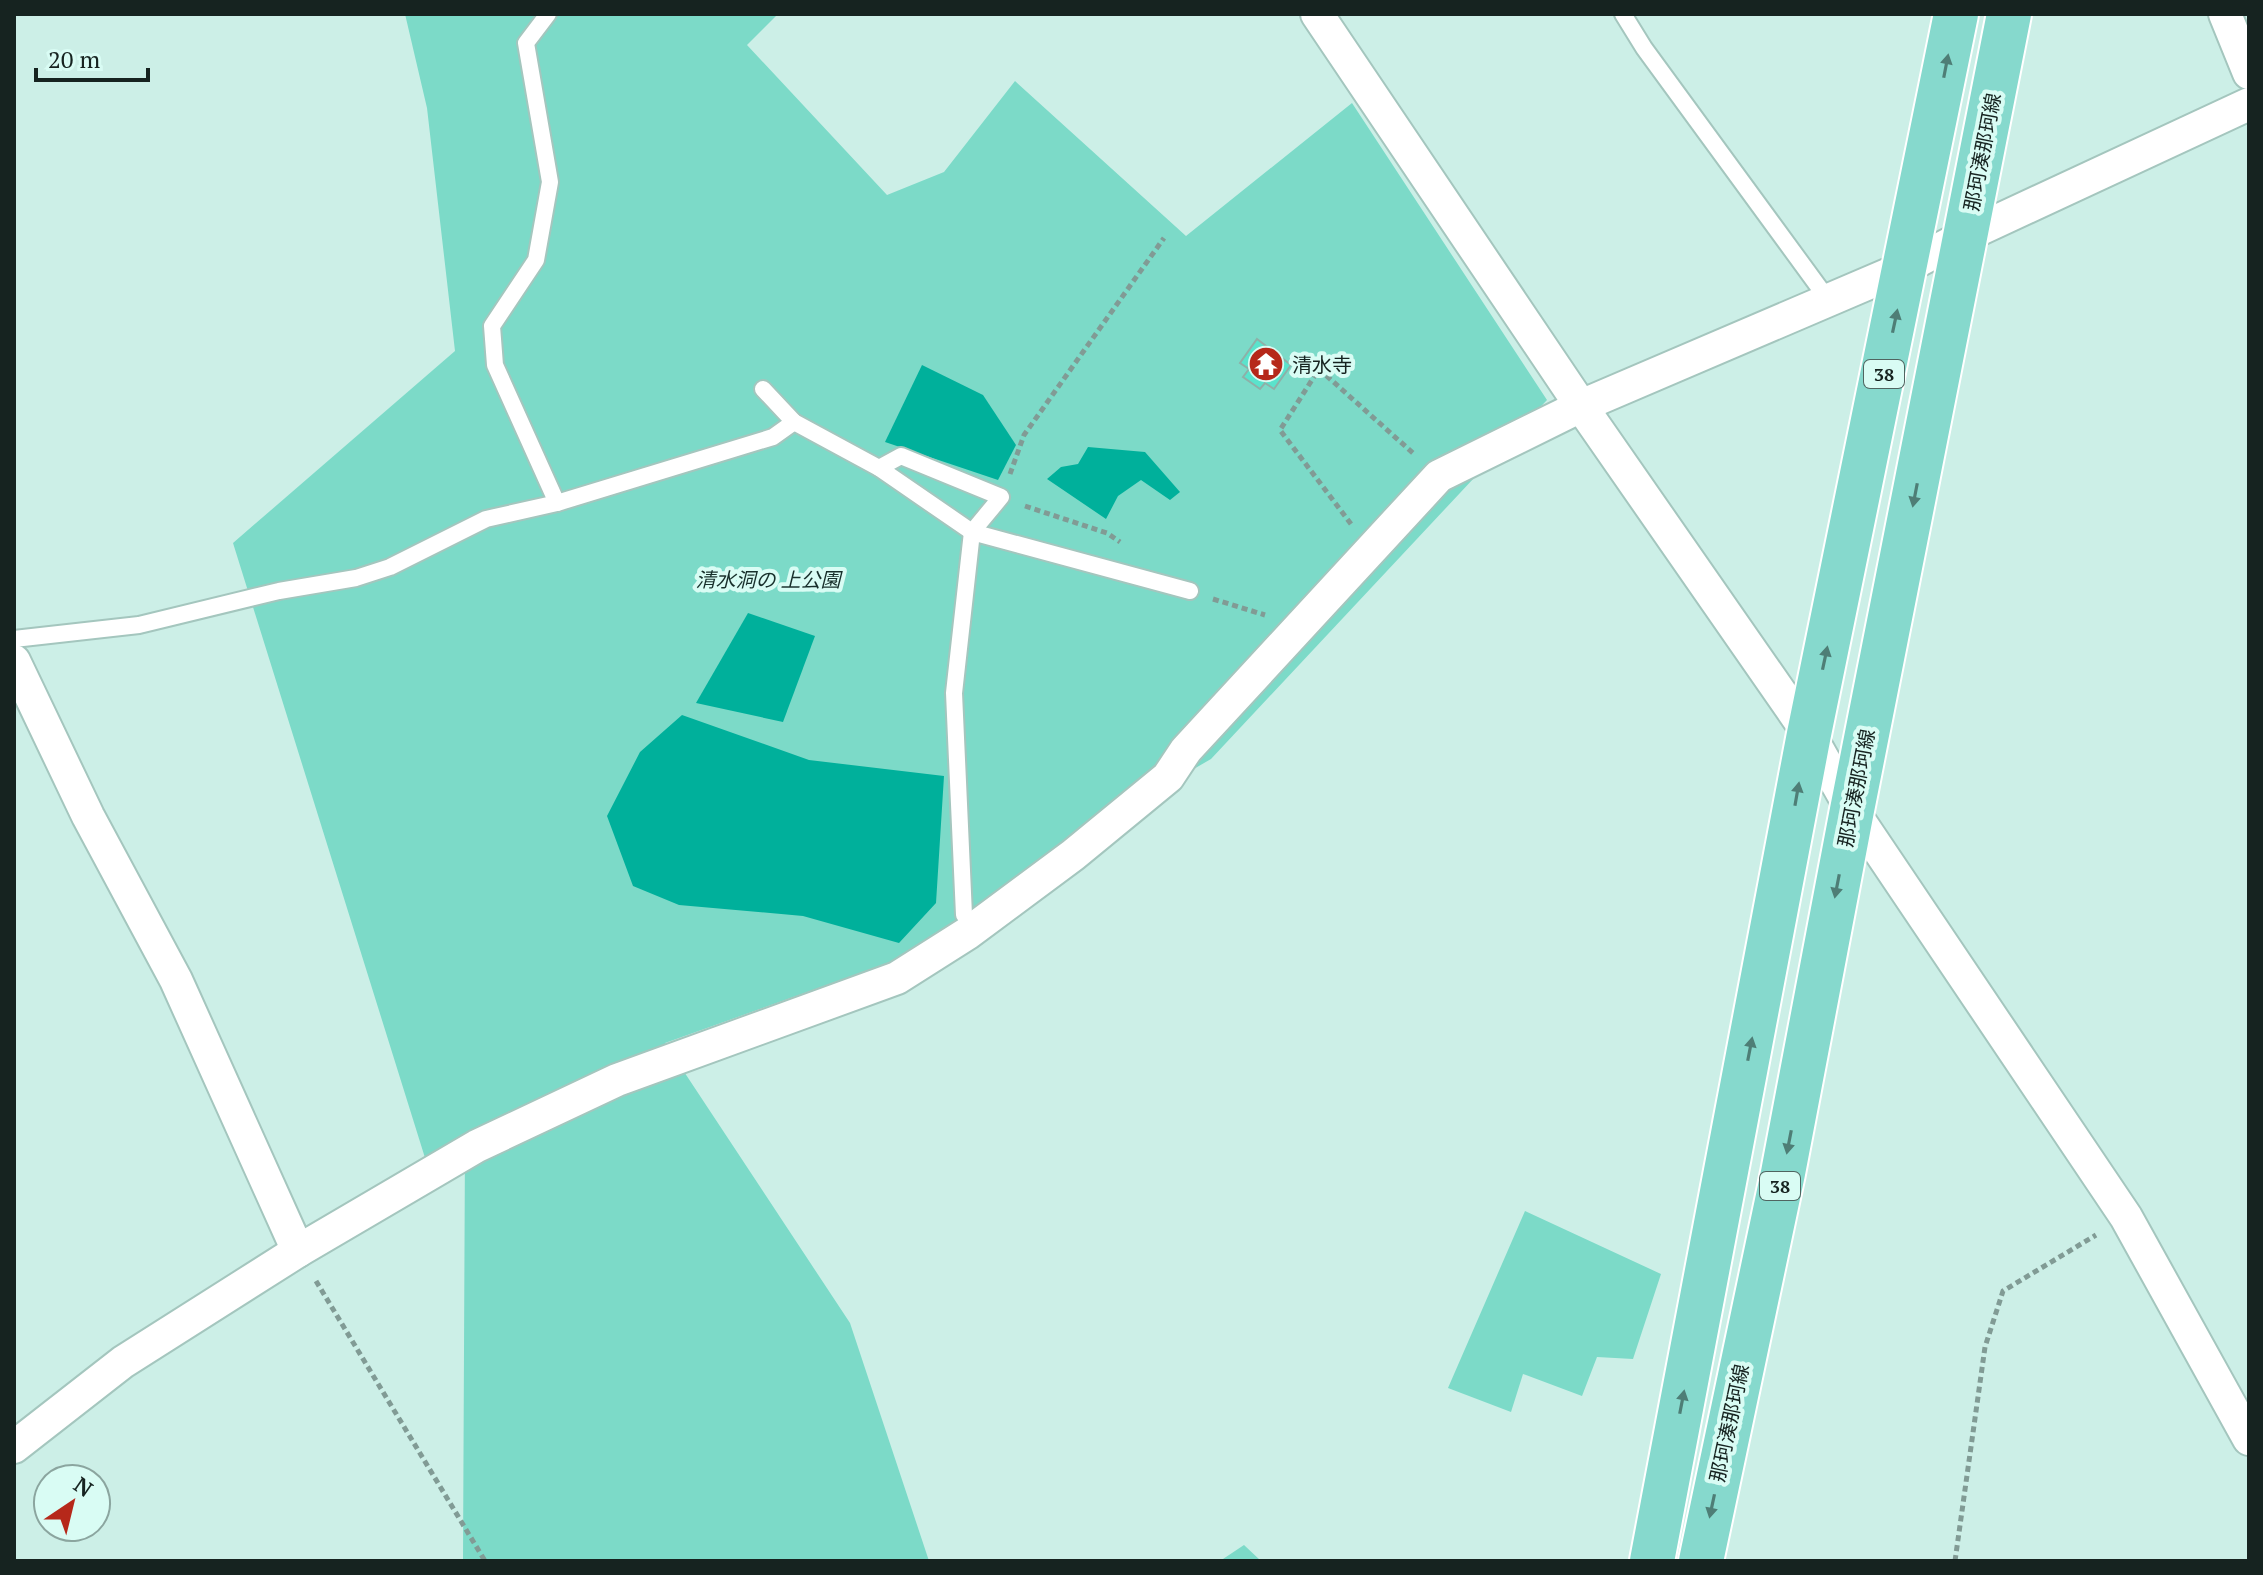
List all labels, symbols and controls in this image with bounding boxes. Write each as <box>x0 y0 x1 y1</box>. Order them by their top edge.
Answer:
scale bar <box>36 32 148 82</box>
text: 20 m <box>48 43 100 75</box>
one-way arrow <box>1940 53 1952 78</box>
street label: 那珂湊那珂線 <box>1957 91 2007 213</box>
one-way arrow <box>1889 308 1902 333</box>
temple icon: 清水寺 <box>1247 345 1285 383</box>
place label: 清水寺 <box>1292 351 1352 378</box>
road number: 38 <box>1864 360 1904 388</box>
one-way arrow <box>1909 482 1921 507</box>
park label: 清水洞の 上公園 <box>696 566 843 593</box>
one-way arrow <box>1819 645 1832 670</box>
street label: 那珂湊那珂線 <box>1831 727 1881 849</box>
one-way arrow <box>1792 781 1804 806</box>
one-way arrow <box>1830 874 1843 899</box>
one-way arrow <box>1744 1037 1756 1062</box>
one-way arrow <box>1782 1130 1794 1155</box>
road number: 38 <box>1760 1172 1800 1200</box>
street label: 那珂湊那珂線 <box>1703 1362 1755 1484</box>
one-way arrow <box>1676 1389 1689 1414</box>
north arrow <box>32 1463 112 1543</box>
text: N <box>69 1470 99 1503</box>
one-way arrow <box>1705 1493 1717 1518</box>

